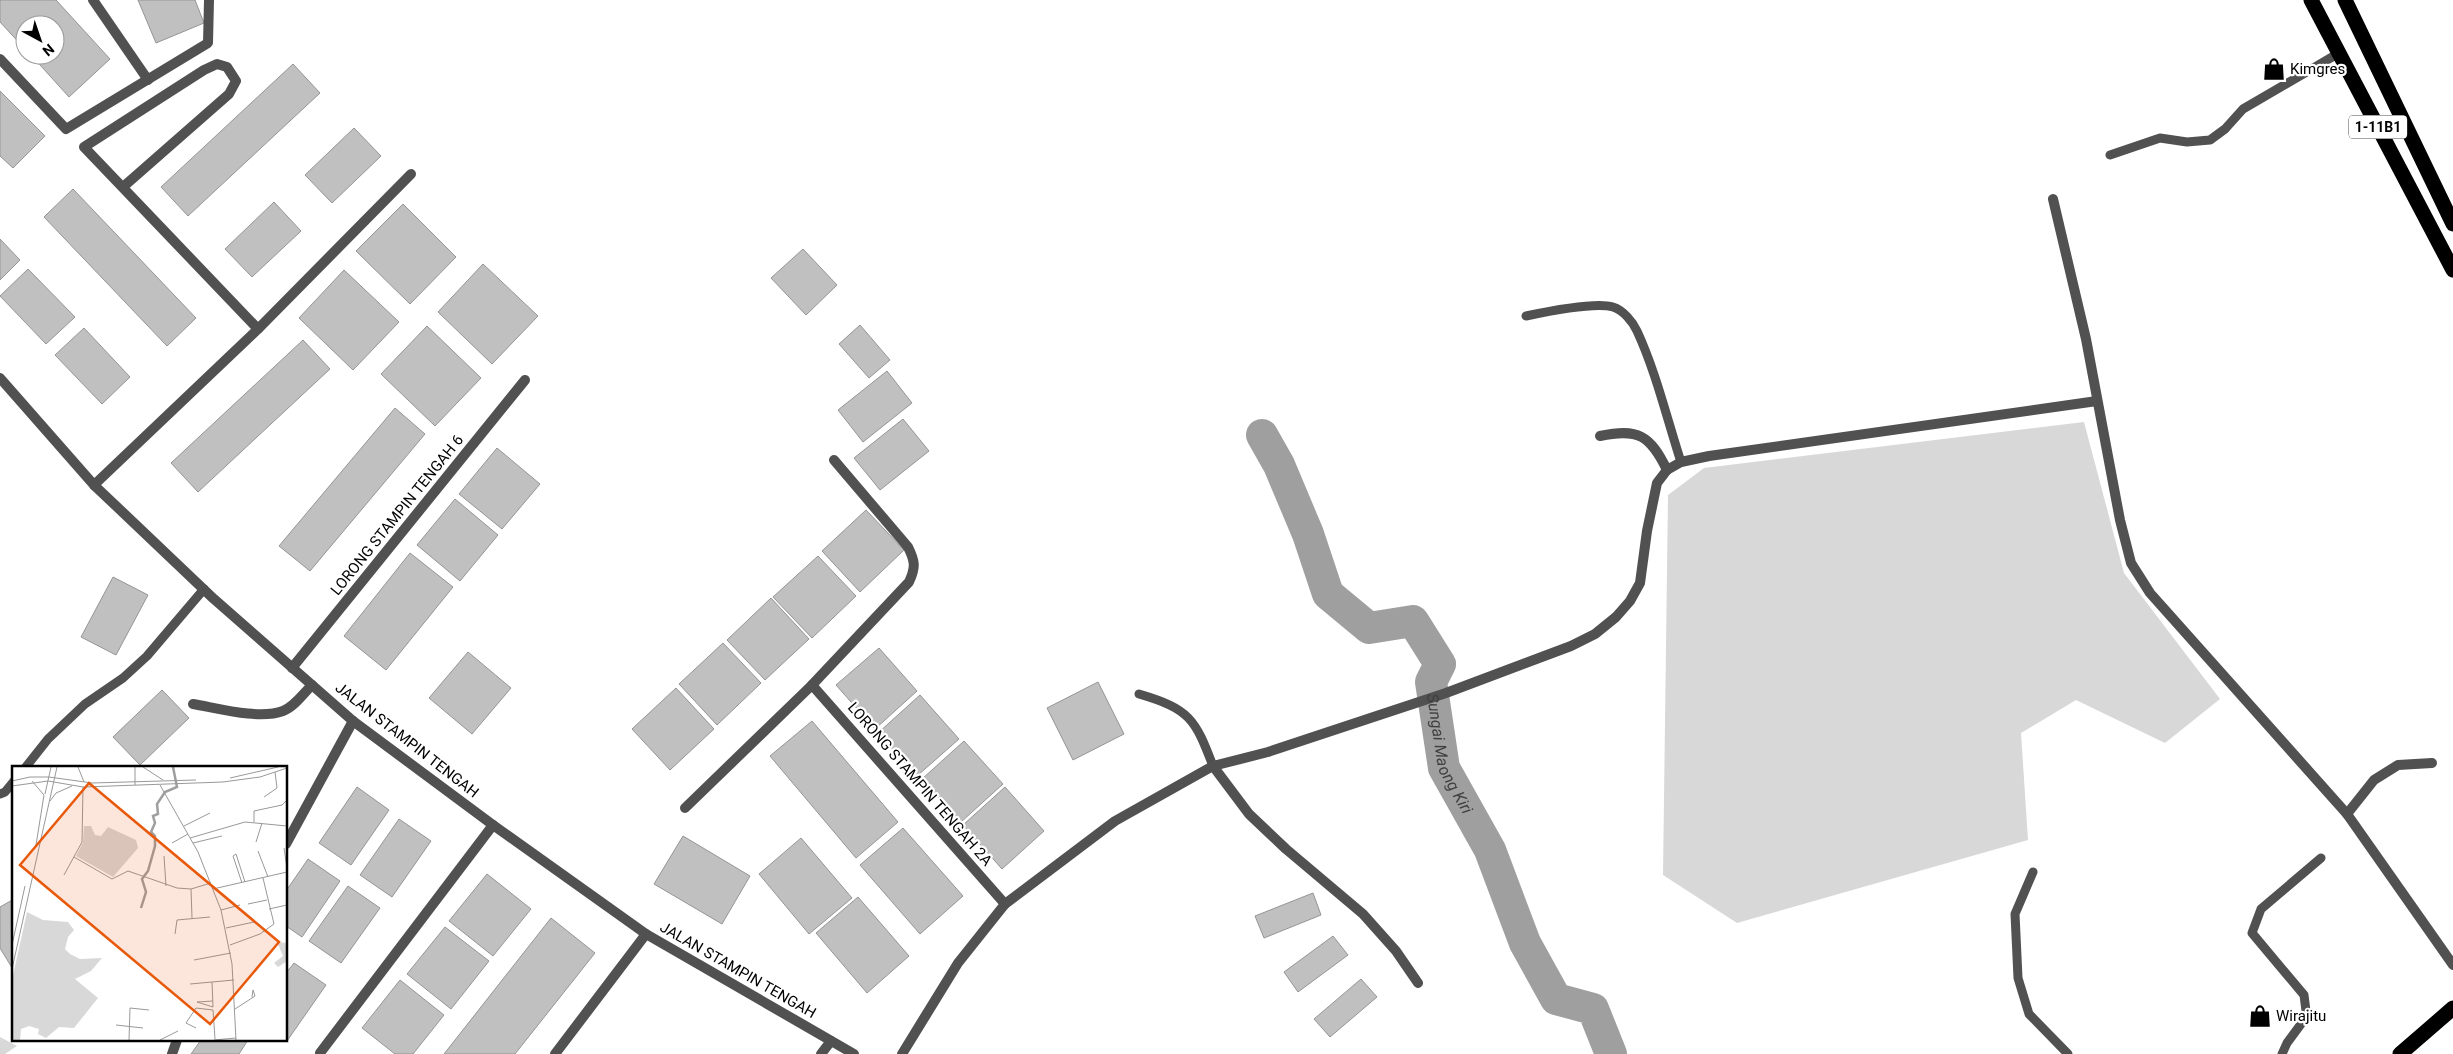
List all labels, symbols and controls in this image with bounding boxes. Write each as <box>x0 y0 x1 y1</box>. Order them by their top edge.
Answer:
north arrow <box>15 15 65 65</box>
text: N <box>39 41 57 59</box>
shop icon: Kimgres <box>2261 56 2287 82</box>
place label: Kimgres <box>2290 60 2345 78</box>
road number: 1-11B1 <box>2349 115 2407 138</box>
street label: LORONG STAMPIN TENGAH 6 <box>327 431 467 599</box>
street label: JALAN STAMPIN TENGAH <box>332 678 482 802</box>
water label: Sungai Maong Kiri <box>1423 692 1477 817</box>
street label: LORONG STAMPIN TENGAH 2A <box>844 699 996 870</box>
inset map <box>12 766 288 1042</box>
street label: JALAN STAMPIN TENGAH <box>657 918 819 1022</box>
shop icon: Wirajitu <box>2247 1003 2273 1029</box>
place label: Wirajitu <box>2276 1007 2326 1025</box>

